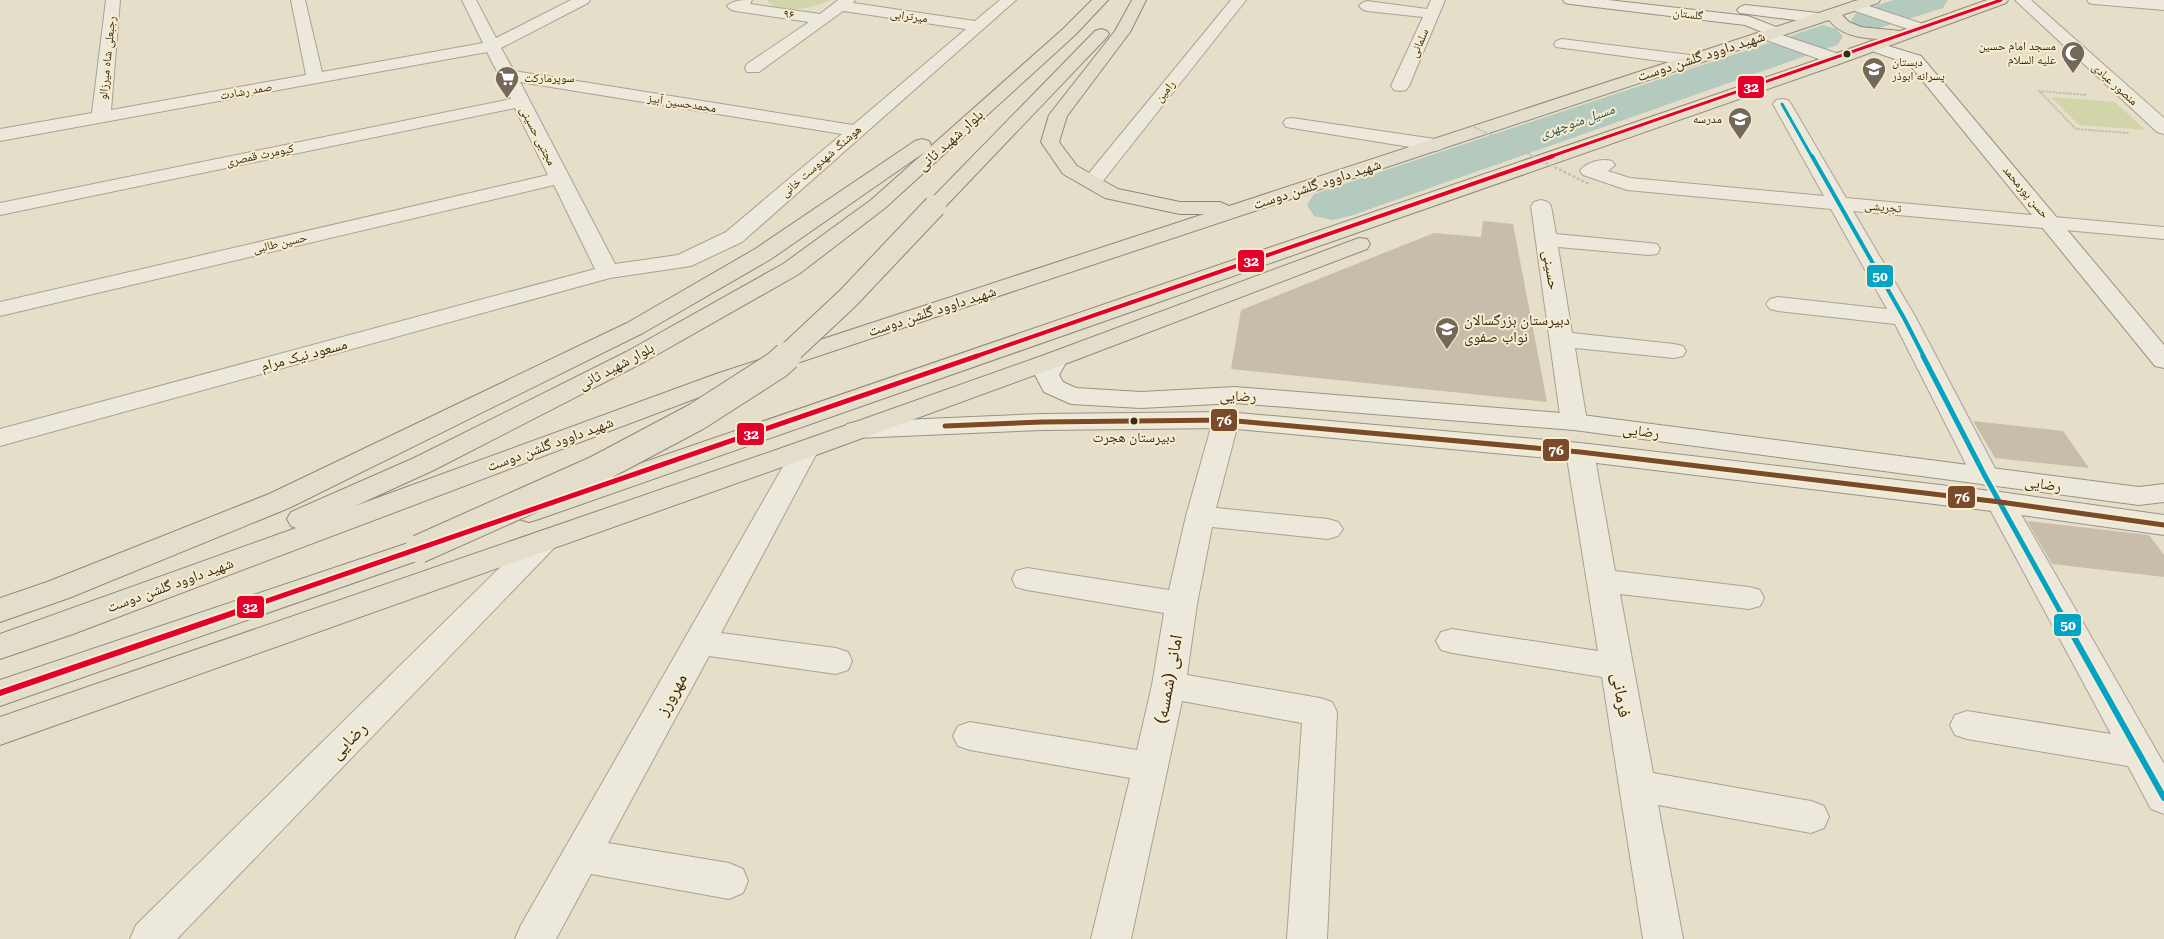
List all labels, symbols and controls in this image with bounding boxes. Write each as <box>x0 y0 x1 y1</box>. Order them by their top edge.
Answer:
street label: گلستان <box>1672 5 1704 23</box>
street label: ۹۶ <box>783 6 795 22</box>
street label: میرترابی <box>889 6 929 26</box>
street label: رجبعلی شاه میرزالو <box>96 15 119 101</box>
street label: سلمانی <box>1406 26 1432 60</box>
street label: شهید داوود گلشن دوست <box>1635 27 1768 86</box>
place label: مسجد امام حسین علیه السلام <box>1979 39 2056 68</box>
mosque icon: مسجد امام حسین علیه السلام <box>2060 40 2086 74</box>
unlabelled marker <box>1842 49 1852 59</box>
place label: دبستان پسرانه ابوذر <box>1891 55 1945 83</box>
school or university icon: دبستان پسرانه ابوذر <box>1861 56 1887 90</box>
street label: منصور عبادی <box>2089 60 2141 108</box>
supermarket icon: سوپرمارکت <box>494 65 520 99</box>
place label: سوپرمارکت <box>524 71 575 85</box>
line badge: 32 <box>1737 75 1765 99</box>
street label: رامین <box>1152 77 1178 105</box>
text: 32 <box>1743 79 1759 95</box>
street label: صمد رشادت <box>219 80 273 102</box>
street label: محمدحسین آبیز <box>646 91 717 116</box>
water label: مسیل منوچهری <box>1537 101 1617 142</box>
street label: مجتبی حسینی <box>517 104 559 168</box>
street label: بلوار شهید ثانی <box>913 105 988 175</box>
school or university icon: مدرسه <box>1727 106 1753 140</box>
place label: مدرسه <box>1693 112 1722 126</box>
street label: هوشنگ شهدوست خانی <box>778 122 864 200</box>
street label: کیومرث قمصری <box>225 141 295 169</box>
street label: شهید داوود گلشن دوست <box>1251 155 1384 214</box>
street label: حسن پورمحمد <box>2000 163 2052 221</box>
street label: تجریشی <box>1864 198 1903 216</box>
street label: حسین طالبی <box>252 230 309 256</box>
line badge: 32 <box>1237 249 1265 273</box>
street label: حسینی <box>1538 249 1563 292</box>
text: 32 <box>1243 253 1259 269</box>
line badge: 50 <box>1866 264 1894 288</box>
text: 50 <box>1872 268 1888 284</box>
street label: شهید داوود گلشن دوست <box>866 282 999 341</box>
place label: دبیرستان بزرگسالان نواب صفوی <box>1464 311 1570 347</box>
school or university icon: دبیرستان بزرگسالان نواب صفوی <box>1434 316 1460 350</box>
street label: مسعود نیک مرام <box>259 335 350 376</box>
street label: بلوار شهید ثانی <box>575 339 657 394</box>
street label: رضایی <box>1219 387 1257 406</box>
line badge: 76 <box>1210 408 1238 432</box>
text: 76 <box>1216 412 1232 428</box>
street label: شهید داوود گلشن دوست <box>484 413 616 476</box>
marker: دبیرستان هجرت <box>1129 416 1139 426</box>
street label: رضایی <box>1622 420 1661 443</box>
line badge: 32 <box>736 422 765 446</box>
text: 32 <box>743 426 759 442</box>
place label: دبیرستان هجرت <box>1093 429 1176 446</box>
line badge: 76 <box>1542 438 1570 462</box>
text: 76 <box>1548 442 1564 458</box>
street label: رضایی <box>2023 473 2063 496</box>
line badge: 76 <box>1947 485 1976 509</box>
text: 76 <box>1954 489 1970 505</box>
street label: شهید داوود گلشن دوست <box>104 554 236 617</box>
line badge: 32 <box>236 595 265 619</box>
text: 32 <box>242 599 258 615</box>
line badge: 50 <box>2053 613 2082 637</box>
text: 50 <box>2060 617 2076 633</box>
street label: امانی (شمسه) <box>1150 633 1187 725</box>
street label: مهرورز <box>651 669 691 720</box>
street label: فرمانی <box>1607 671 1636 719</box>
street label: رضایی <box>325 717 372 764</box>

